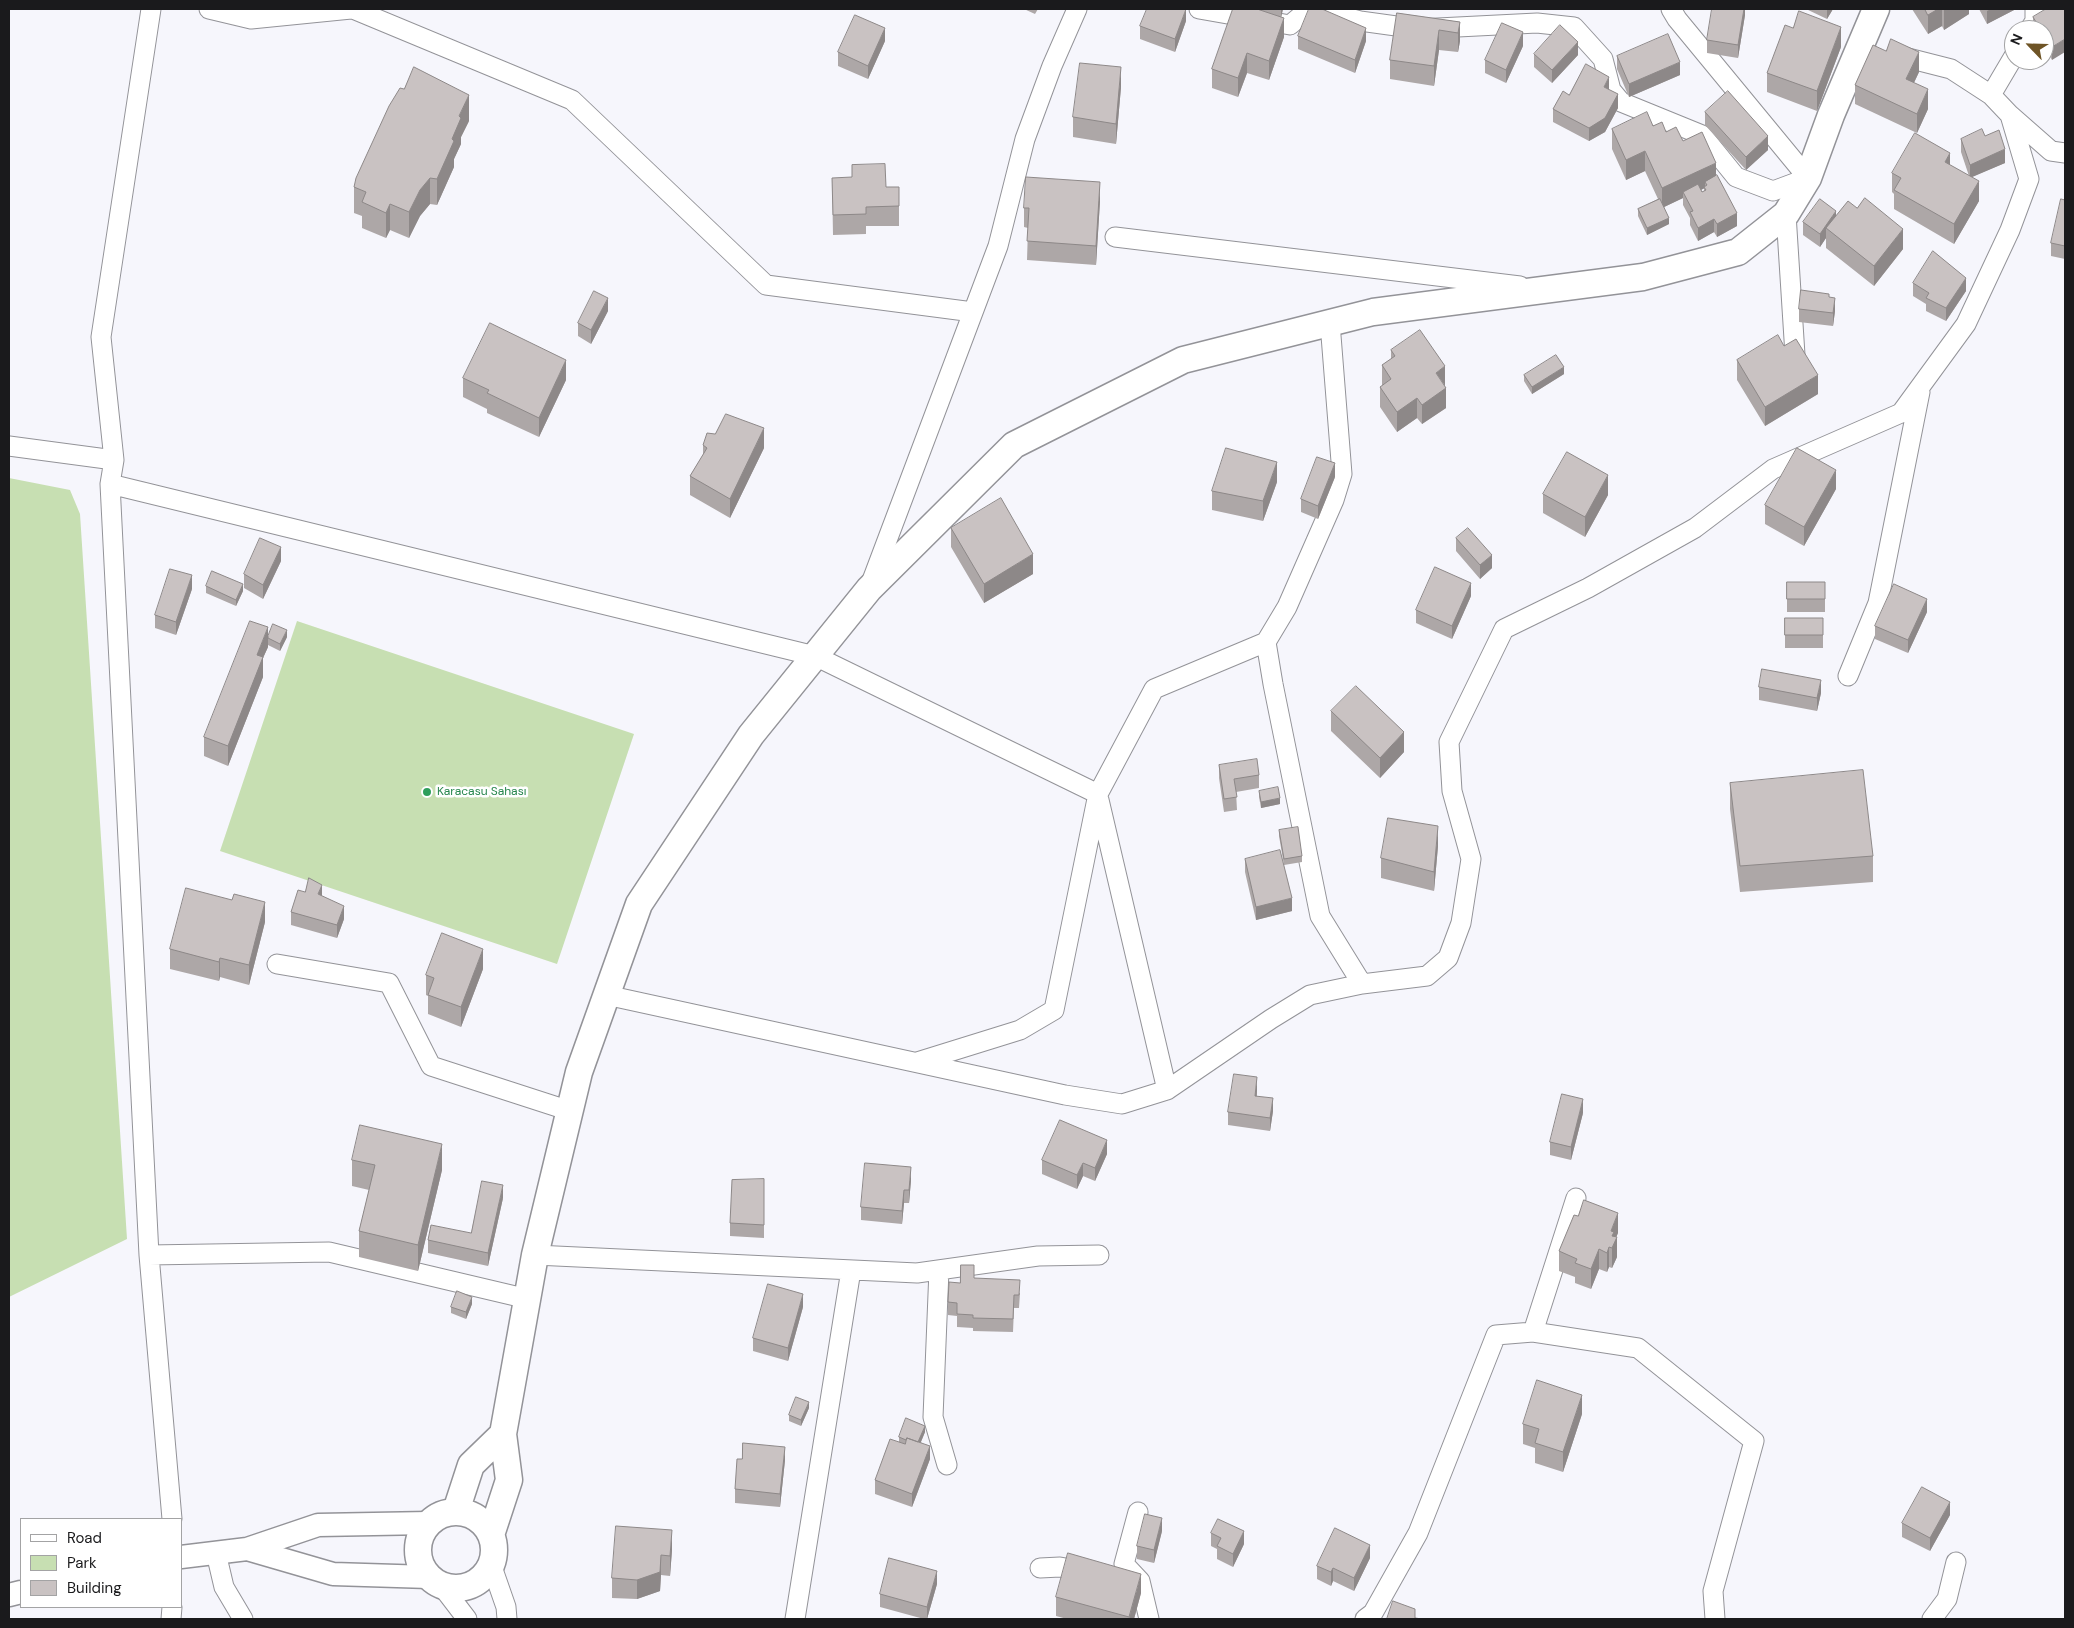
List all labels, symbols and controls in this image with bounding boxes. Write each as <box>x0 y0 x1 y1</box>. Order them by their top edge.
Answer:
north arrow <box>2004 20 2054 70</box>
text: N <box>2006 31 2027 48</box>
place label: Karacasu Sahası <box>437 785 526 799</box>
marker: Karacasu Sahası <box>421 786 433 798</box>
legend <box>20 1518 182 1608</box>
text: Road <box>67 1528 102 1548</box>
text: Park <box>67 1553 97 1573</box>
text: Building <box>67 1578 122 1598</box>

